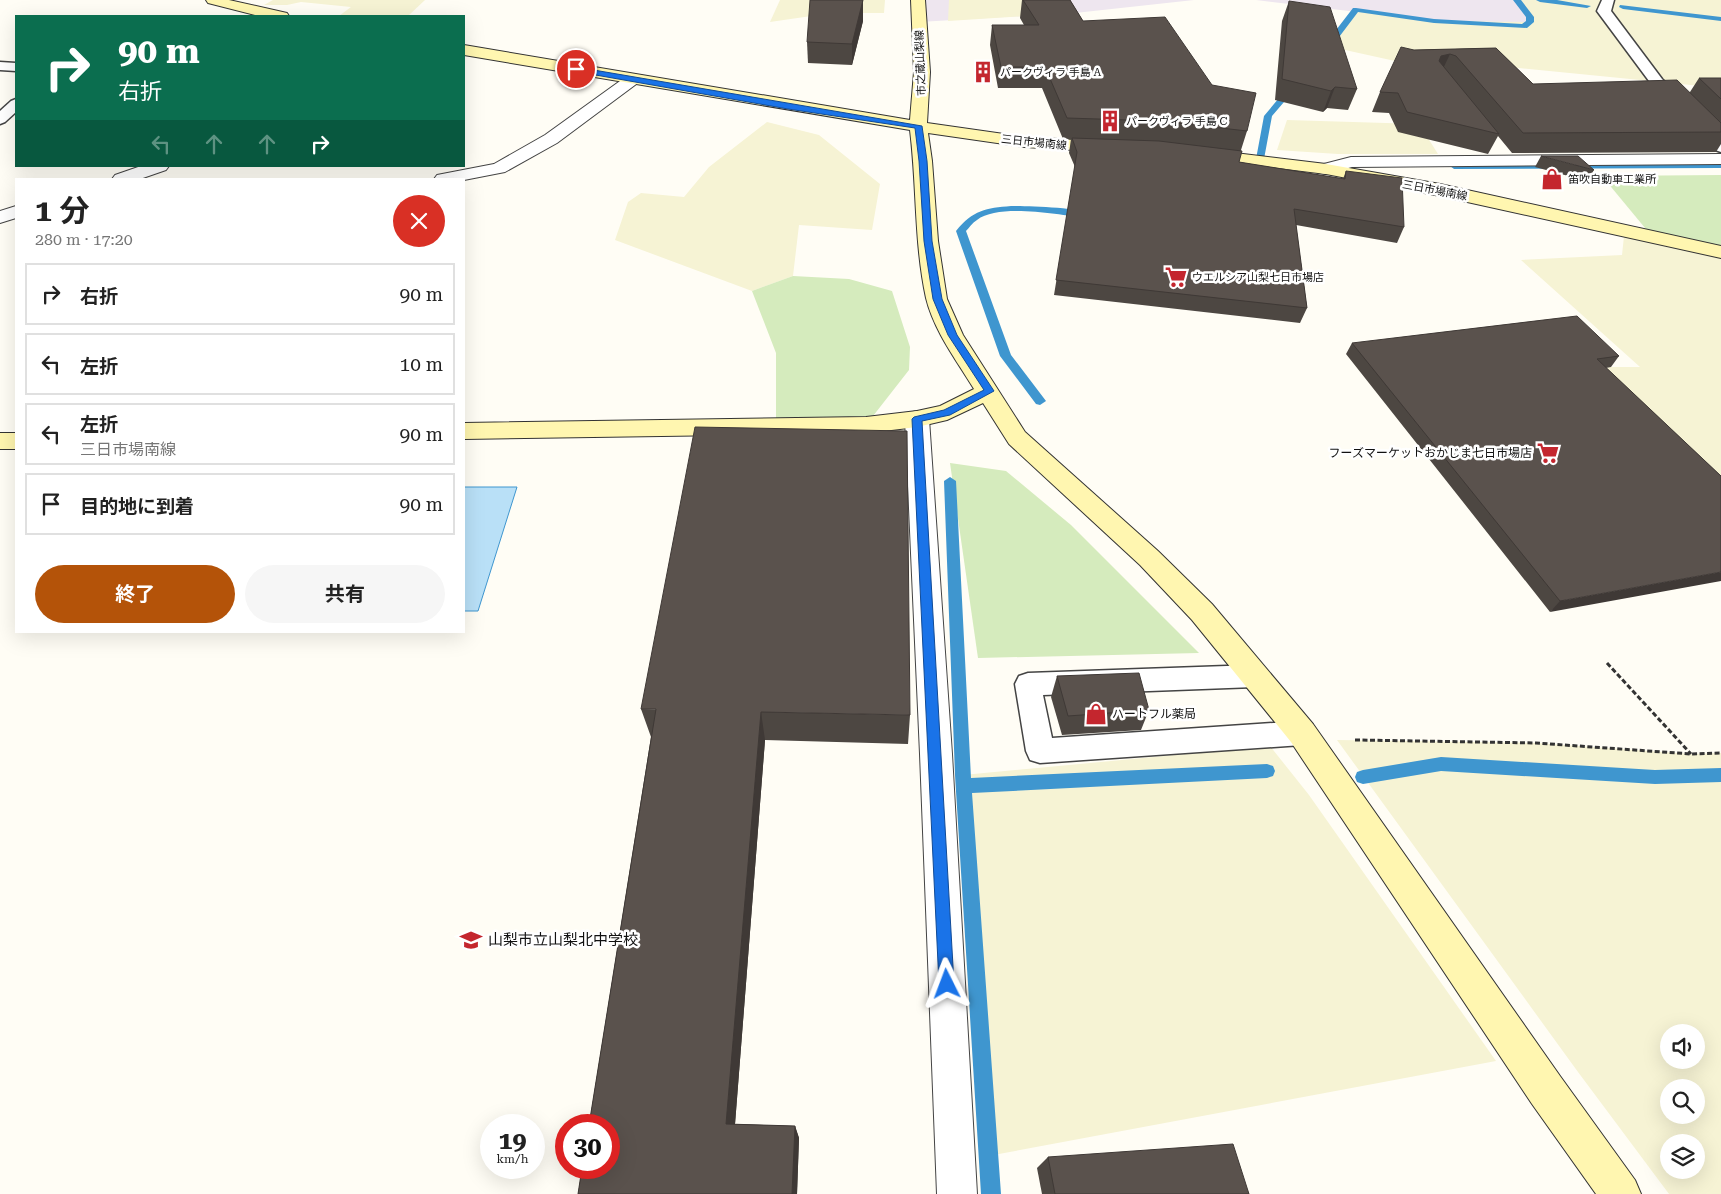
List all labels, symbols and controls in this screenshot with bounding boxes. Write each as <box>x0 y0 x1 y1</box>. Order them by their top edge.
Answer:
street label: 市之蔵山梨線 <box>913 30 928 96</box>
text: 90 m <box>118 31 200 72</box>
icon: right <box>35 35 100 100</box>
pin <box>555 48 597 90</box>
icon: arrive <box>562 55 590 83</box>
building icon: パークヴィラ 手島 A <box>970 59 996 85</box>
place label: パークヴィラ 手島 A <box>1000 66 1102 79</box>
text: 右折 <box>118 79 162 104</box>
building icon: パークヴィラ 手島 C <box>1097 108 1123 134</box>
place label: パークヴィラ 手島 C <box>1126 115 1228 128</box>
icon: left <box>147 130 175 158</box>
icon: ahead <box>200 130 228 158</box>
icon: ahead <box>253 130 281 158</box>
icon: right <box>306 130 334 158</box>
street label: 三日市場南線 <box>1000 133 1067 152</box>
shop icon: 笛吹自動車工業所 <box>1539 166 1565 192</box>
place label: 笛吹自動車工業所 <box>1568 173 1657 186</box>
street label: 三日市場南線 <box>1401 178 1469 203</box>
text: 1 分 <box>35 193 89 228</box>
button: close <box>393 195 445 247</box>
text: 280 m · 17:20 <box>35 230 133 249</box>
supermarket icon: ウエルシア山梨七日市場店 <box>1163 264 1189 290</box>
place label: ウエルシア山梨七日市場店 <box>1192 271 1324 284</box>
icon: right <box>37 280 65 308</box>
text: 90 m <box>400 283 443 306</box>
text: 右折 <box>80 285 118 308</box>
icon: left <box>37 350 65 378</box>
text: 10 m <box>400 353 443 376</box>
text: 左折 <box>80 355 118 378</box>
text: 左折 <box>80 413 118 436</box>
icon: left <box>37 420 65 448</box>
text: 90 m <box>400 423 443 446</box>
text: 三日市場南線 <box>80 440 176 459</box>
supermarket icon: フーズマーケットおかじま七日市場店 <box>1535 440 1561 466</box>
place label: フーズマーケットおかじま七日市場店 <box>1329 446 1532 460</box>
icon: arrive <box>37 490 65 518</box>
text: 90 m <box>400 493 443 516</box>
text: 目的地に到着 <box>80 495 194 518</box>
button: 終了 <box>35 565 235 623</box>
button: 共有 <box>245 565 445 623</box>
shop icon: ハートフル薬局 <box>1083 701 1109 727</box>
place label: ハートフル薬局 <box>1112 707 1196 721</box>
school or university icon: 山梨市立山梨北中学校 <box>458 927 484 953</box>
place label: 山梨市立山梨北中学校 <box>488 931 638 949</box>
position arrow <box>920 957 972 1009</box>
map controls <box>1660 1024 1705 1179</box>
button: sound <box>1660 1024 1705 1069</box>
button: search <box>1660 1079 1705 1124</box>
speed limit sign: 30 <box>555 1114 620 1179</box>
text: 19 <box>498 1126 527 1155</box>
button: layers <box>1660 1134 1705 1179</box>
text: km/h <box>496 1152 529 1166</box>

